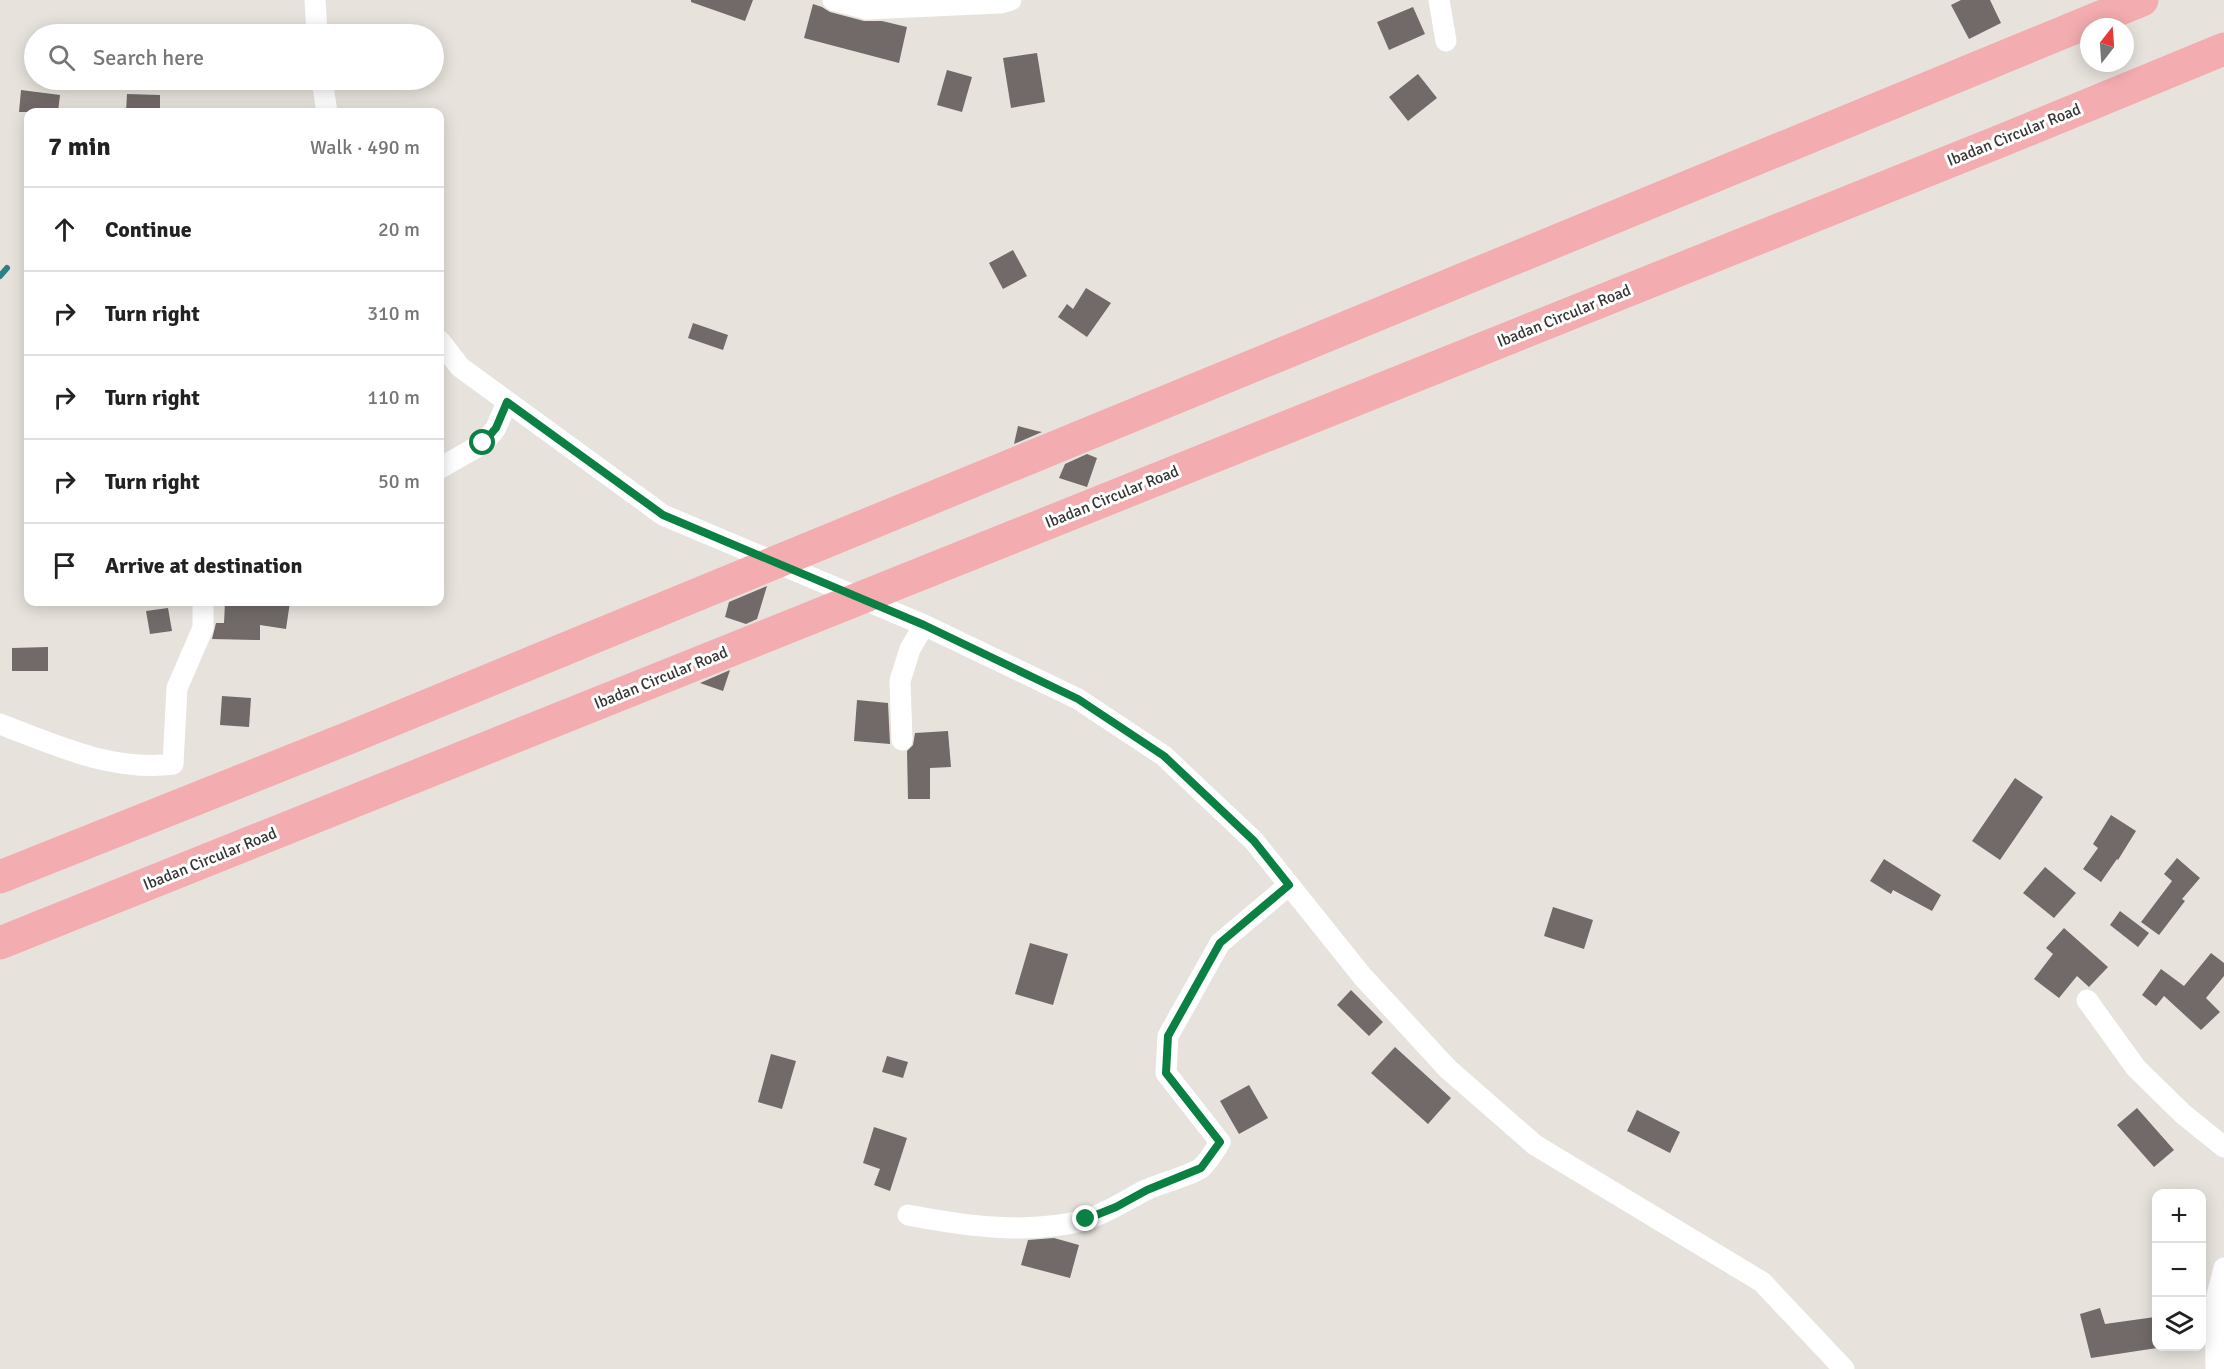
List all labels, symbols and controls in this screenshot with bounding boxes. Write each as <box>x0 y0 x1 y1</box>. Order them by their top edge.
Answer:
north arrow <box>2080 18 2134 72</box>
search box <box>24 24 444 90</box>
icon: search <box>45 41 78 74</box>
text: Search here <box>93 44 204 71</box>
street label: Ibadan Circular Road <box>1944 99 2084 171</box>
text: 7 min <box>48 131 111 163</box>
text: Walk · 490 m <box>310 135 420 160</box>
icon: ahead <box>48 213 81 246</box>
text: Continue <box>105 216 192 243</box>
text: 20 m <box>378 217 420 242</box>
street label: Ibadan Circular Road <box>1494 280 1634 352</box>
icon: right <box>48 297 81 330</box>
text: Turn right <box>105 300 200 327</box>
text: 310 m <box>367 301 420 326</box>
icon: right <box>48 381 81 414</box>
text: Turn right <box>105 384 200 411</box>
text: 110 m <box>367 385 420 410</box>
route start <box>469 429 495 455</box>
street label: Ibadan Circular Road <box>1042 461 1182 533</box>
icon: right <box>48 465 81 498</box>
text: Turn right <box>105 468 200 495</box>
text: 50 m <box>378 469 420 494</box>
icon: arrive <box>48 549 81 582</box>
text: Arrive at destination <box>105 552 302 579</box>
street label: Ibadan Circular Road <box>591 642 731 714</box>
street label: Ibadan Circular Road <box>140 823 280 895</box>
map controls <box>2152 1189 2206 1351</box>
button: + <box>2152 1189 2206 1243</box>
route end <box>1072 1205 1098 1231</box>
button: − <box>2152 1243 2206 1297</box>
button: layers <box>2152 1297 2206 1351</box>

